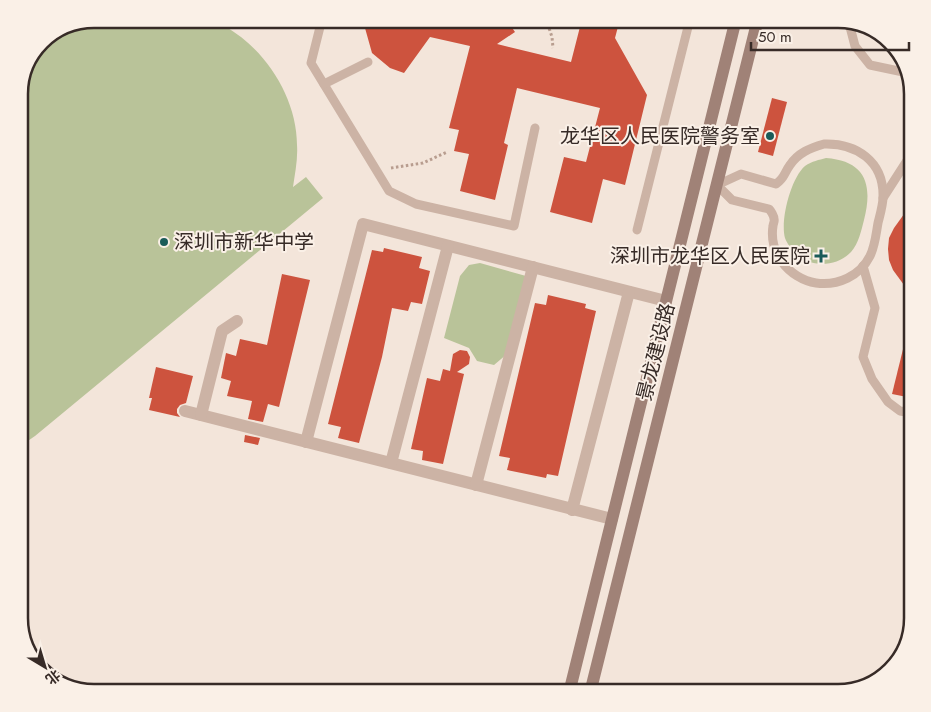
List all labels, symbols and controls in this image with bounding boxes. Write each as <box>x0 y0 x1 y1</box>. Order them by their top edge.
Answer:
scale bar <box>751 20 908 52</box>
text: 50 m <box>758 26 792 48</box>
place label: 龙华区人民医院警务室 <box>560 122 760 151</box>
marker: 龙华区人民医院警务室 <box>764 130 776 142</box>
place label: 深圳市新华中学 <box>174 228 314 257</box>
marker: 深圳市新华中学 <box>158 236 170 248</box>
place label: 深圳市龙华区人民医院 <box>610 242 810 271</box>
marker: 深圳市龙华区人民医院 <box>814 249 828 263</box>
street label: 景龙建设路 <box>630 300 682 404</box>
north arrow <box>20 642 70 692</box>
text: 北 <box>41 665 65 689</box>

